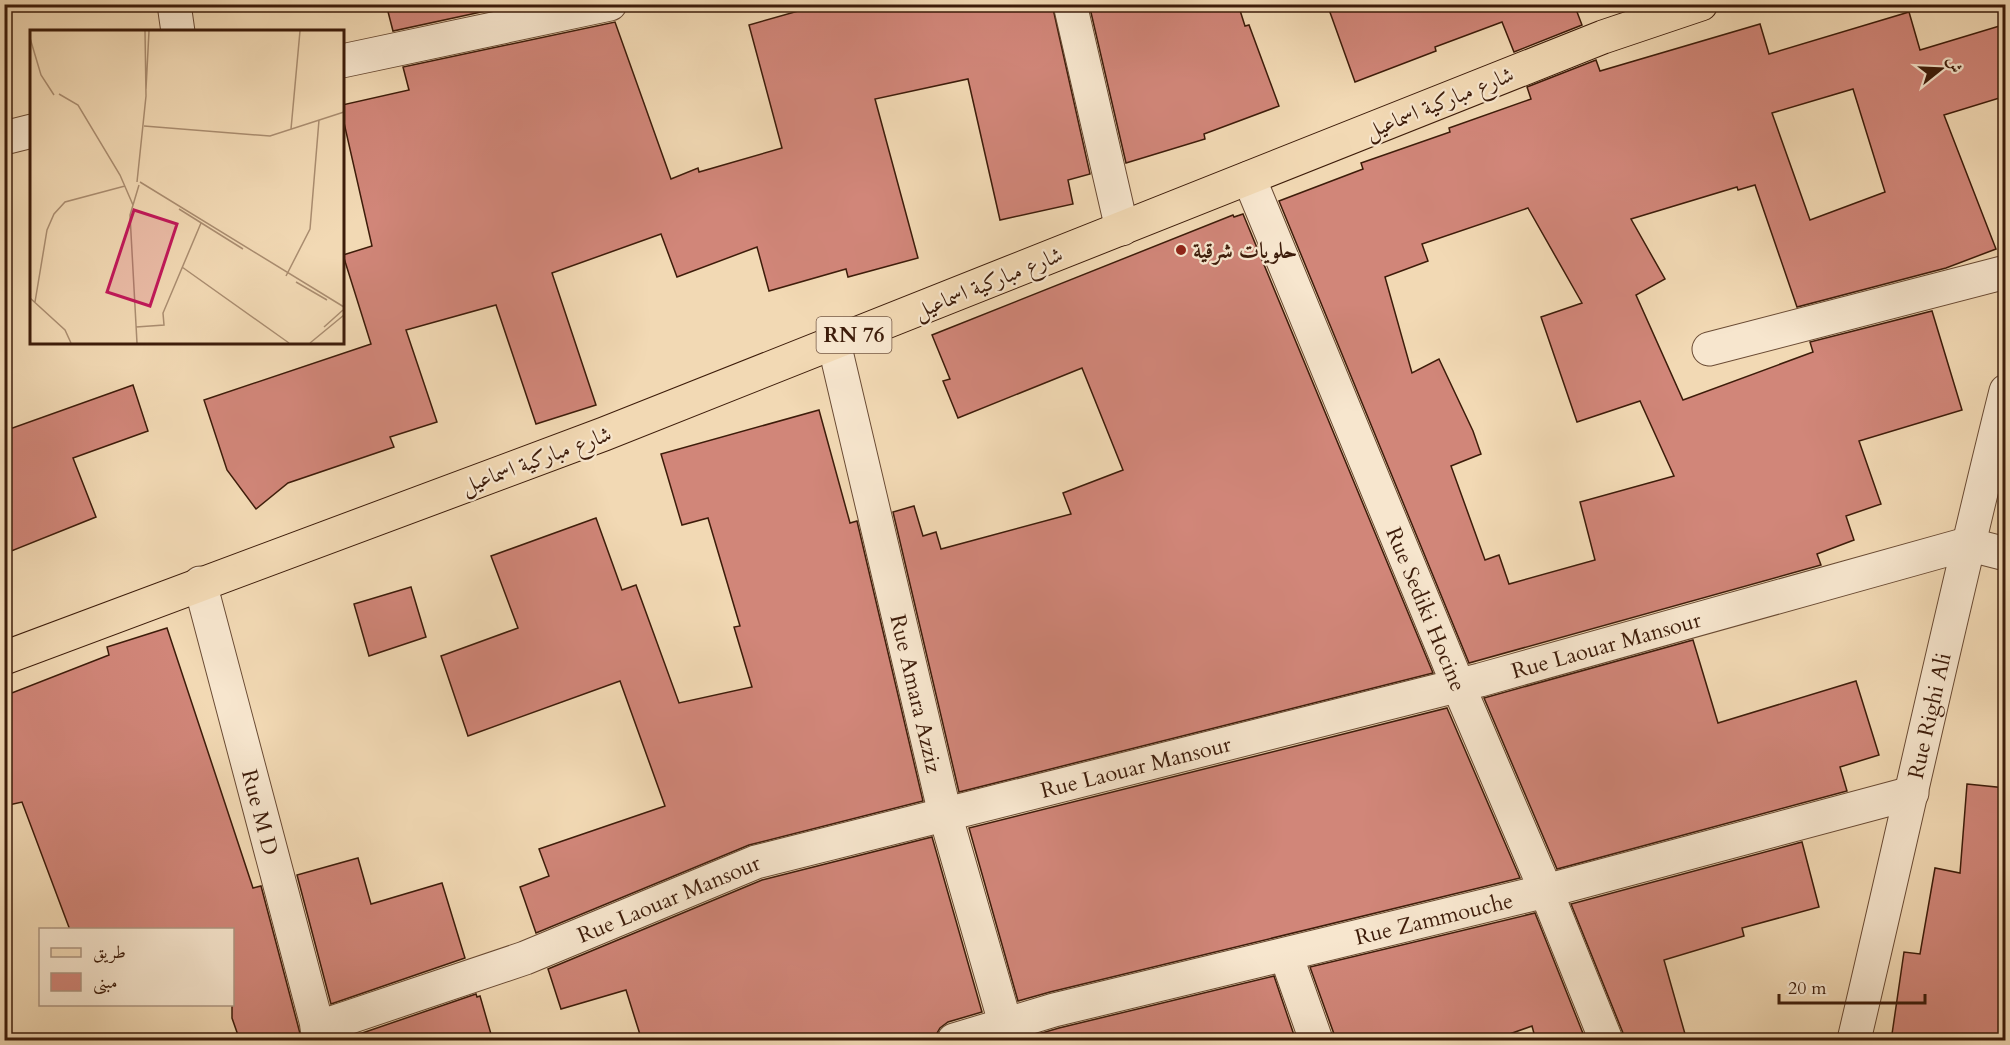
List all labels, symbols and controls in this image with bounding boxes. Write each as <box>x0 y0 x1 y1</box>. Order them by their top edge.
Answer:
inset map <box>30 30 344 344</box>
north arrow <box>1911 39 1971 99</box>
text: ش <box>1941 54 1967 76</box>
street label: شارع مباركية اسماعيل <box>1361 59 1519 149</box>
place label: حلويات شرقية <box>1193 236 1297 266</box>
street label: شارع مباركية اسماعيل <box>910 239 1068 329</box>
marker: حلويات شرقية <box>1174 243 1188 257</box>
road number: RN 76 <box>816 317 892 353</box>
street label: شارع مباركية اسماعيل <box>457 419 617 504</box>
street label: Rue Sediki Hocine <box>1378 523 1473 696</box>
street label: Rue Laouar Mansour <box>1508 605 1706 687</box>
street label: Rue Amara Azziz <box>882 611 949 776</box>
street label: Rue Righi Ali <box>1901 650 1959 782</box>
street label: Rue Laouar Mansour <box>1037 729 1235 806</box>
street label: Rue M D <box>234 766 285 859</box>
street label: Rue Laouar Mansour <box>573 847 766 951</box>
street label: Rue Zammouche <box>1352 886 1516 953</box>
legend <box>39 928 234 1006</box>
text: طريق <box>93 940 126 965</box>
scale bar <box>1779 967 1924 1005</box>
text: مبنى <box>93 970 118 995</box>
text: 20 m <box>1788 976 1827 1001</box>

